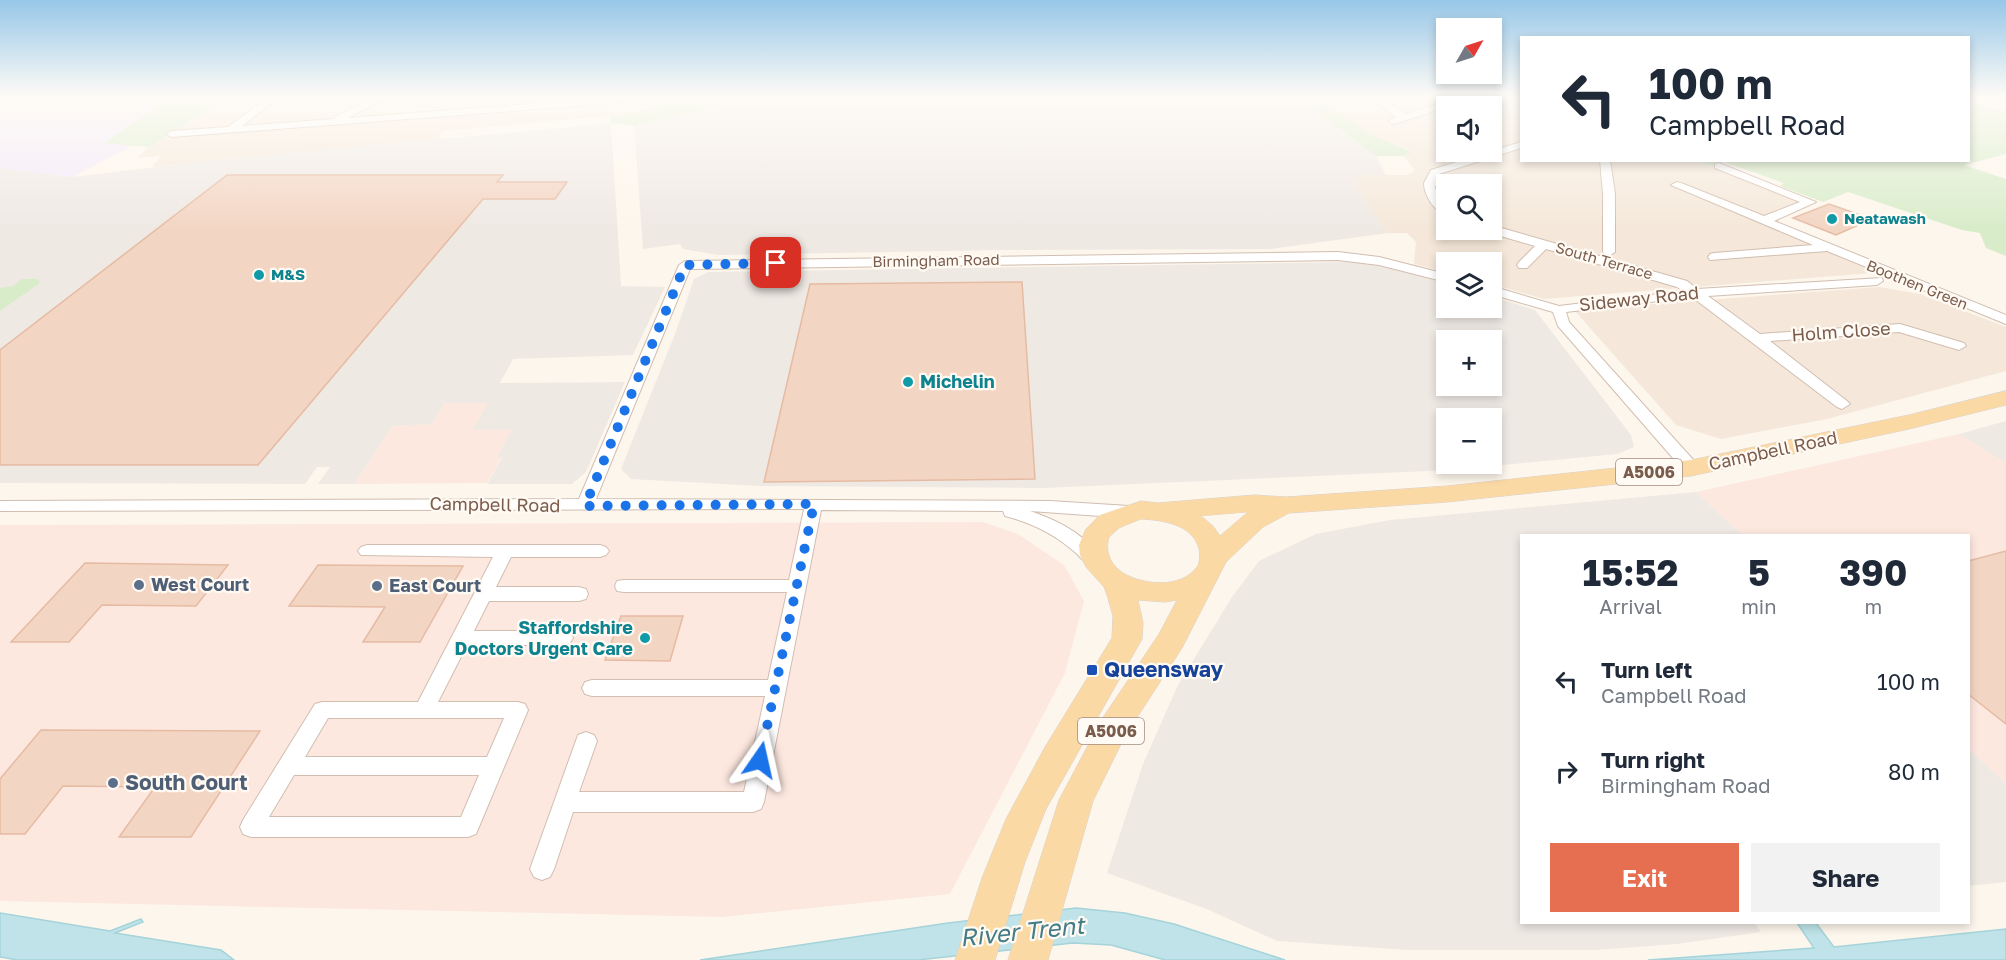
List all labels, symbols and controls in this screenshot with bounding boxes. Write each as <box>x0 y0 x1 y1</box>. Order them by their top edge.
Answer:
north arrow <box>1436 18 1502 84</box>
map controls <box>1436 18 1502 474</box>
text: 100 m <box>1649 58 1772 108</box>
icon: left <box>1550 60 1628 138</box>
button: sound <box>1436 96 1502 162</box>
text: Campbell Road <box>1649 109 1846 141</box>
button: search <box>1436 174 1502 240</box>
place label: Neatawash <box>1844 209 1926 227</box>
marker: Neatawash <box>1825 212 1839 226</box>
pin <box>750 237 801 288</box>
street label: South Terrace <box>1554 238 1655 283</box>
icon: arrive <box>759 246 792 279</box>
street label: Birmingham Road <box>872 250 1000 270</box>
button: layers <box>1436 252 1502 318</box>
street label: Boothen Green <box>1864 256 1971 313</box>
place label: M&S <box>271 265 305 283</box>
marker: M&S <box>252 268 266 282</box>
street label: Sideway Road <box>1578 281 1700 315</box>
street label: Holm Close <box>1791 317 1891 345</box>
button: + <box>1436 330 1502 396</box>
place label: Michelin <box>920 370 995 392</box>
marker: Michelin <box>901 375 915 389</box>
button: − <box>1436 408 1502 474</box>
street label: Campbell Road <box>1706 426 1839 474</box>
road number: A5006 <box>1616 459 1682 485</box>
street label: Campbell Road <box>429 492 561 516</box>
text: 15:52 <box>1583 551 1679 594</box>
text: 5 <box>1748 551 1770 594</box>
text: 390 <box>1839 551 1907 594</box>
place label: West Court <box>151 573 249 595</box>
place label: East Court <box>389 574 481 596</box>
marker: West Court <box>132 578 146 592</box>
marker: East Court <box>370 579 384 593</box>
text: Arrival <box>1599 594 1662 618</box>
text: min <box>1741 594 1777 618</box>
text: m <box>1864 594 1882 618</box>
place label: Staffordshire Doctors Urgent Care <box>455 616 633 659</box>
marker: Staffordshire Doctors Urgent Care <box>638 631 652 645</box>
place label: Queensway <box>1104 656 1224 682</box>
text: Turn left <box>1601 656 1692 683</box>
marker: Queensway <box>1085 663 1099 677</box>
icon: left <box>1550 665 1583 698</box>
text: 100 m <box>1877 668 1940 695</box>
text: Campbell Road <box>1601 683 1747 707</box>
road number: A5006 <box>1078 718 1144 744</box>
position arrow <box>728 728 792 792</box>
text: Turn right <box>1601 746 1705 773</box>
icon: right <box>1550 755 1583 788</box>
text: 80 m <box>1888 758 1940 785</box>
place label: South Court <box>125 769 248 795</box>
text: Birmingham Road <box>1601 773 1771 797</box>
marker: South Court <box>106 776 120 790</box>
button: Exit <box>1550 843 1739 912</box>
button: Share <box>1751 843 1940 912</box>
water label: River Trent <box>958 909 1088 951</box>

